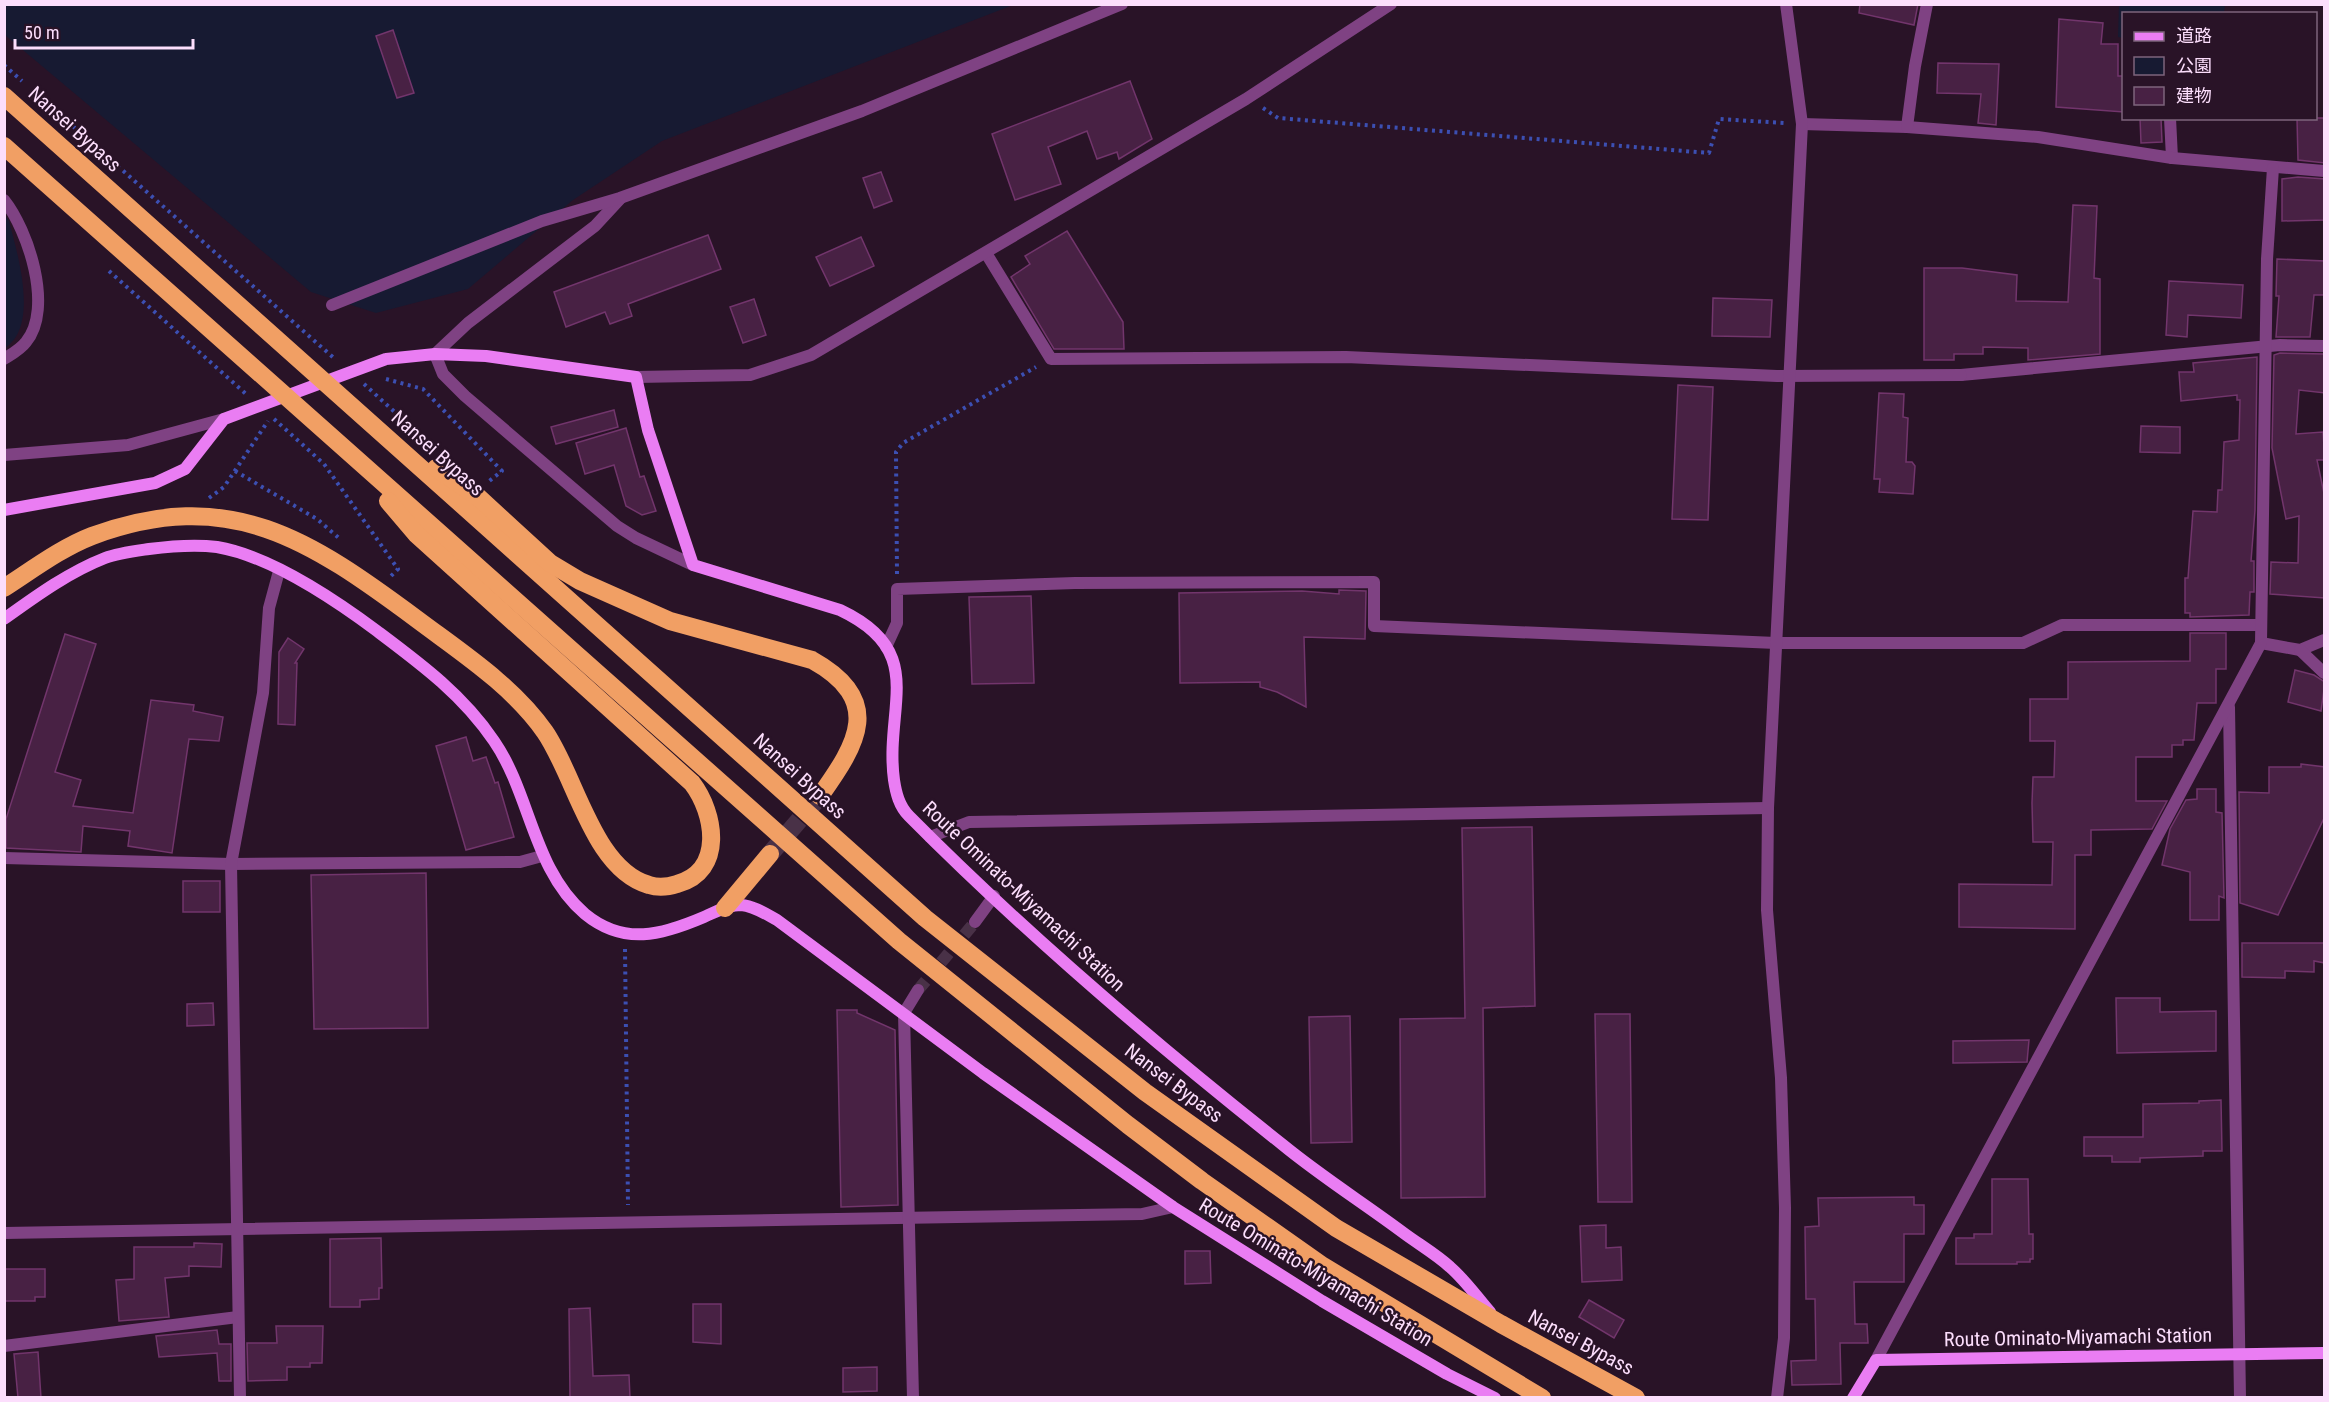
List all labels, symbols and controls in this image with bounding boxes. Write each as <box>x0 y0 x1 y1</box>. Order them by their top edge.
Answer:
scale bar <box>15 12 194 50</box>
legend <box>2122 12 2317 120</box>
text: 50 m <box>24 22 59 43</box>
text: 道路 <box>2176 25 2212 46</box>
text: 公園 <box>2176 55 2212 76</box>
street label: Nansei Bypass <box>24 81 126 177</box>
text: 建物 <box>2176 85 2212 106</box>
street label: Nansei Bypass <box>387 405 489 501</box>
street label: Nansei Bypass <box>749 728 851 824</box>
street label: Route Ominato-Miyamachi Station <box>918 796 1130 996</box>
street label: Nansei Bypass <box>1120 1038 1228 1128</box>
street label: Route Ominato-Miyamachi Station <box>1195 1193 1437 1351</box>
street label: Nansei Bypass <box>1524 1304 1638 1380</box>
street label: Route Ominato-Miyamachi Station <box>1944 1323 2212 1351</box>

